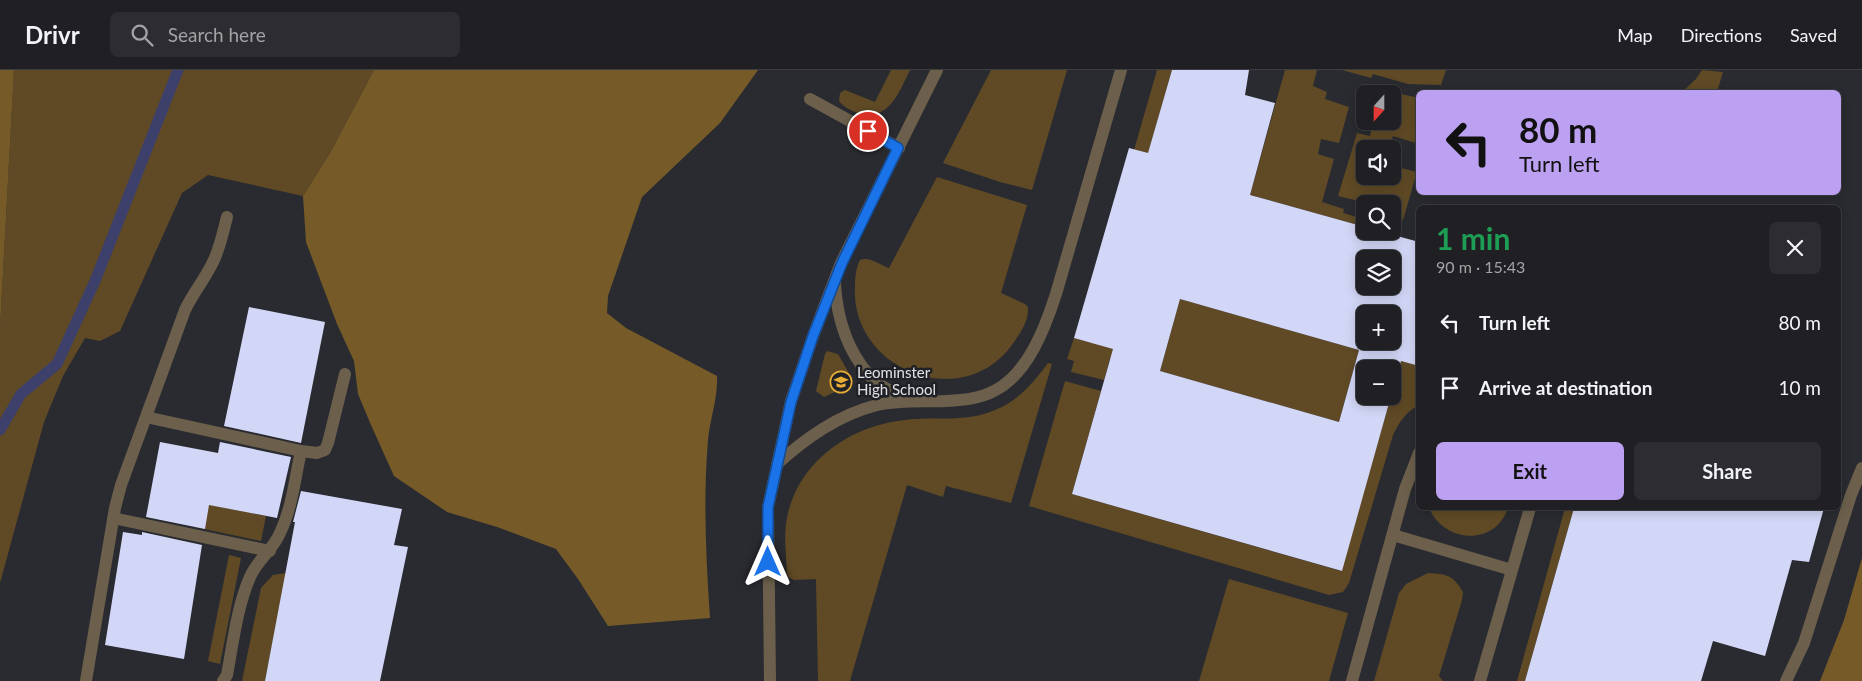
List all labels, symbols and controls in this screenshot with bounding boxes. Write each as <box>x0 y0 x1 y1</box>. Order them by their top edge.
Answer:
search box <box>110 12 460 57</box>
text: Drivr <box>25 20 80 49</box>
icon: search <box>128 21 156 49</box>
text: Search here <box>168 23 266 46</box>
text: Map <box>1617 24 1653 46</box>
text: Directions <box>1681 24 1762 46</box>
text: Saved <box>1790 24 1837 46</box>
north arrow <box>1356 85 1401 130</box>
map controls <box>1356 85 1401 405</box>
text: 80 m <box>1519 108 1597 150</box>
pin <box>847 110 889 152</box>
icon: left <box>1436 110 1501 175</box>
icon: arrive <box>854 117 882 145</box>
button: sound <box>1356 140 1401 185</box>
text: Turn left <box>1519 150 1600 177</box>
button: search <box>1356 195 1401 240</box>
text: 1 min <box>1436 220 1510 256</box>
button: close <box>1769 222 1821 274</box>
button: layers <box>1356 250 1401 295</box>
text: 90 m · 15:43 <box>1436 257 1525 276</box>
button: + <box>1356 305 1401 350</box>
icon: left <box>1436 309 1464 337</box>
text: Turn left <box>1479 311 1550 334</box>
text: 80 m <box>1778 311 1821 334</box>
button: − <box>1356 360 1401 405</box>
place label: Leominster High School <box>857 363 936 398</box>
school or university icon: Leominster High School <box>829 370 853 394</box>
icon: arrive <box>1436 374 1464 402</box>
text: Arrive at destination <box>1479 376 1652 399</box>
text: 10 m <box>1778 376 1821 399</box>
button: Exit <box>1436 442 1624 500</box>
button: Share <box>1634 442 1821 500</box>
position arrow <box>741 535 793 587</box>

